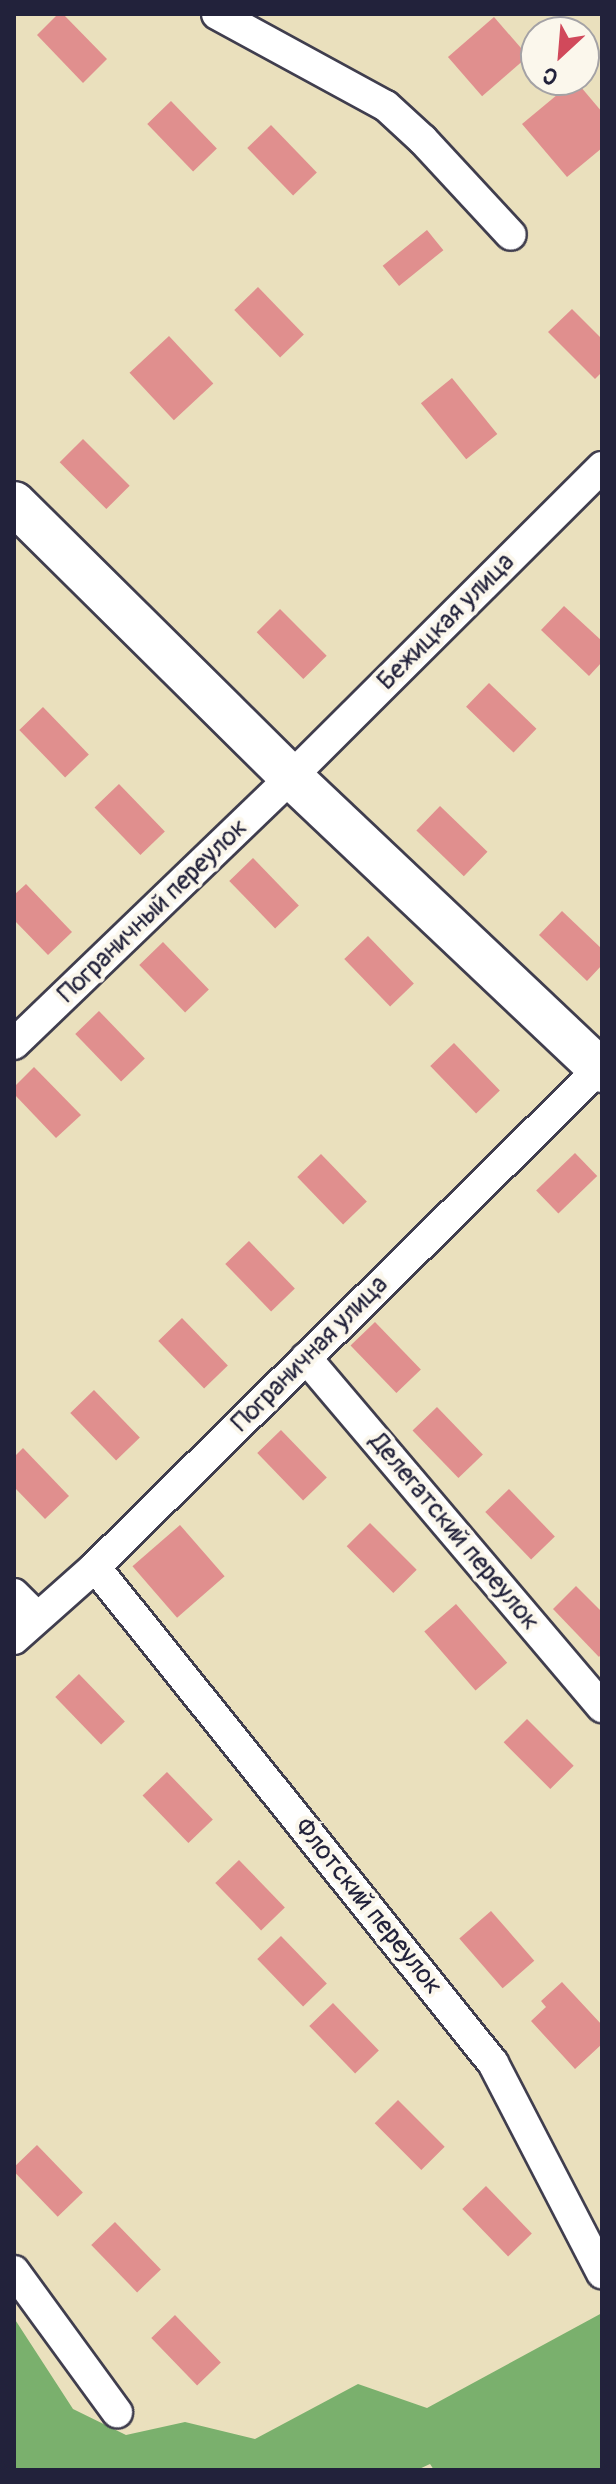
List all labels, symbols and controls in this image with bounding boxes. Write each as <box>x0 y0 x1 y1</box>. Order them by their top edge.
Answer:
north arrow <box>520 16 600 96</box>
text: С <box>538 60 563 91</box>
street label: Бежицкая улица <box>371 547 521 697</box>
street label: Пограничный переулок <box>52 812 254 1010</box>
street label: Пограничная улица <box>225 1269 395 1439</box>
street label: Делегатский переулок <box>362 1427 546 1637</box>
street label: Флотский переулок <box>287 1813 449 2001</box>

